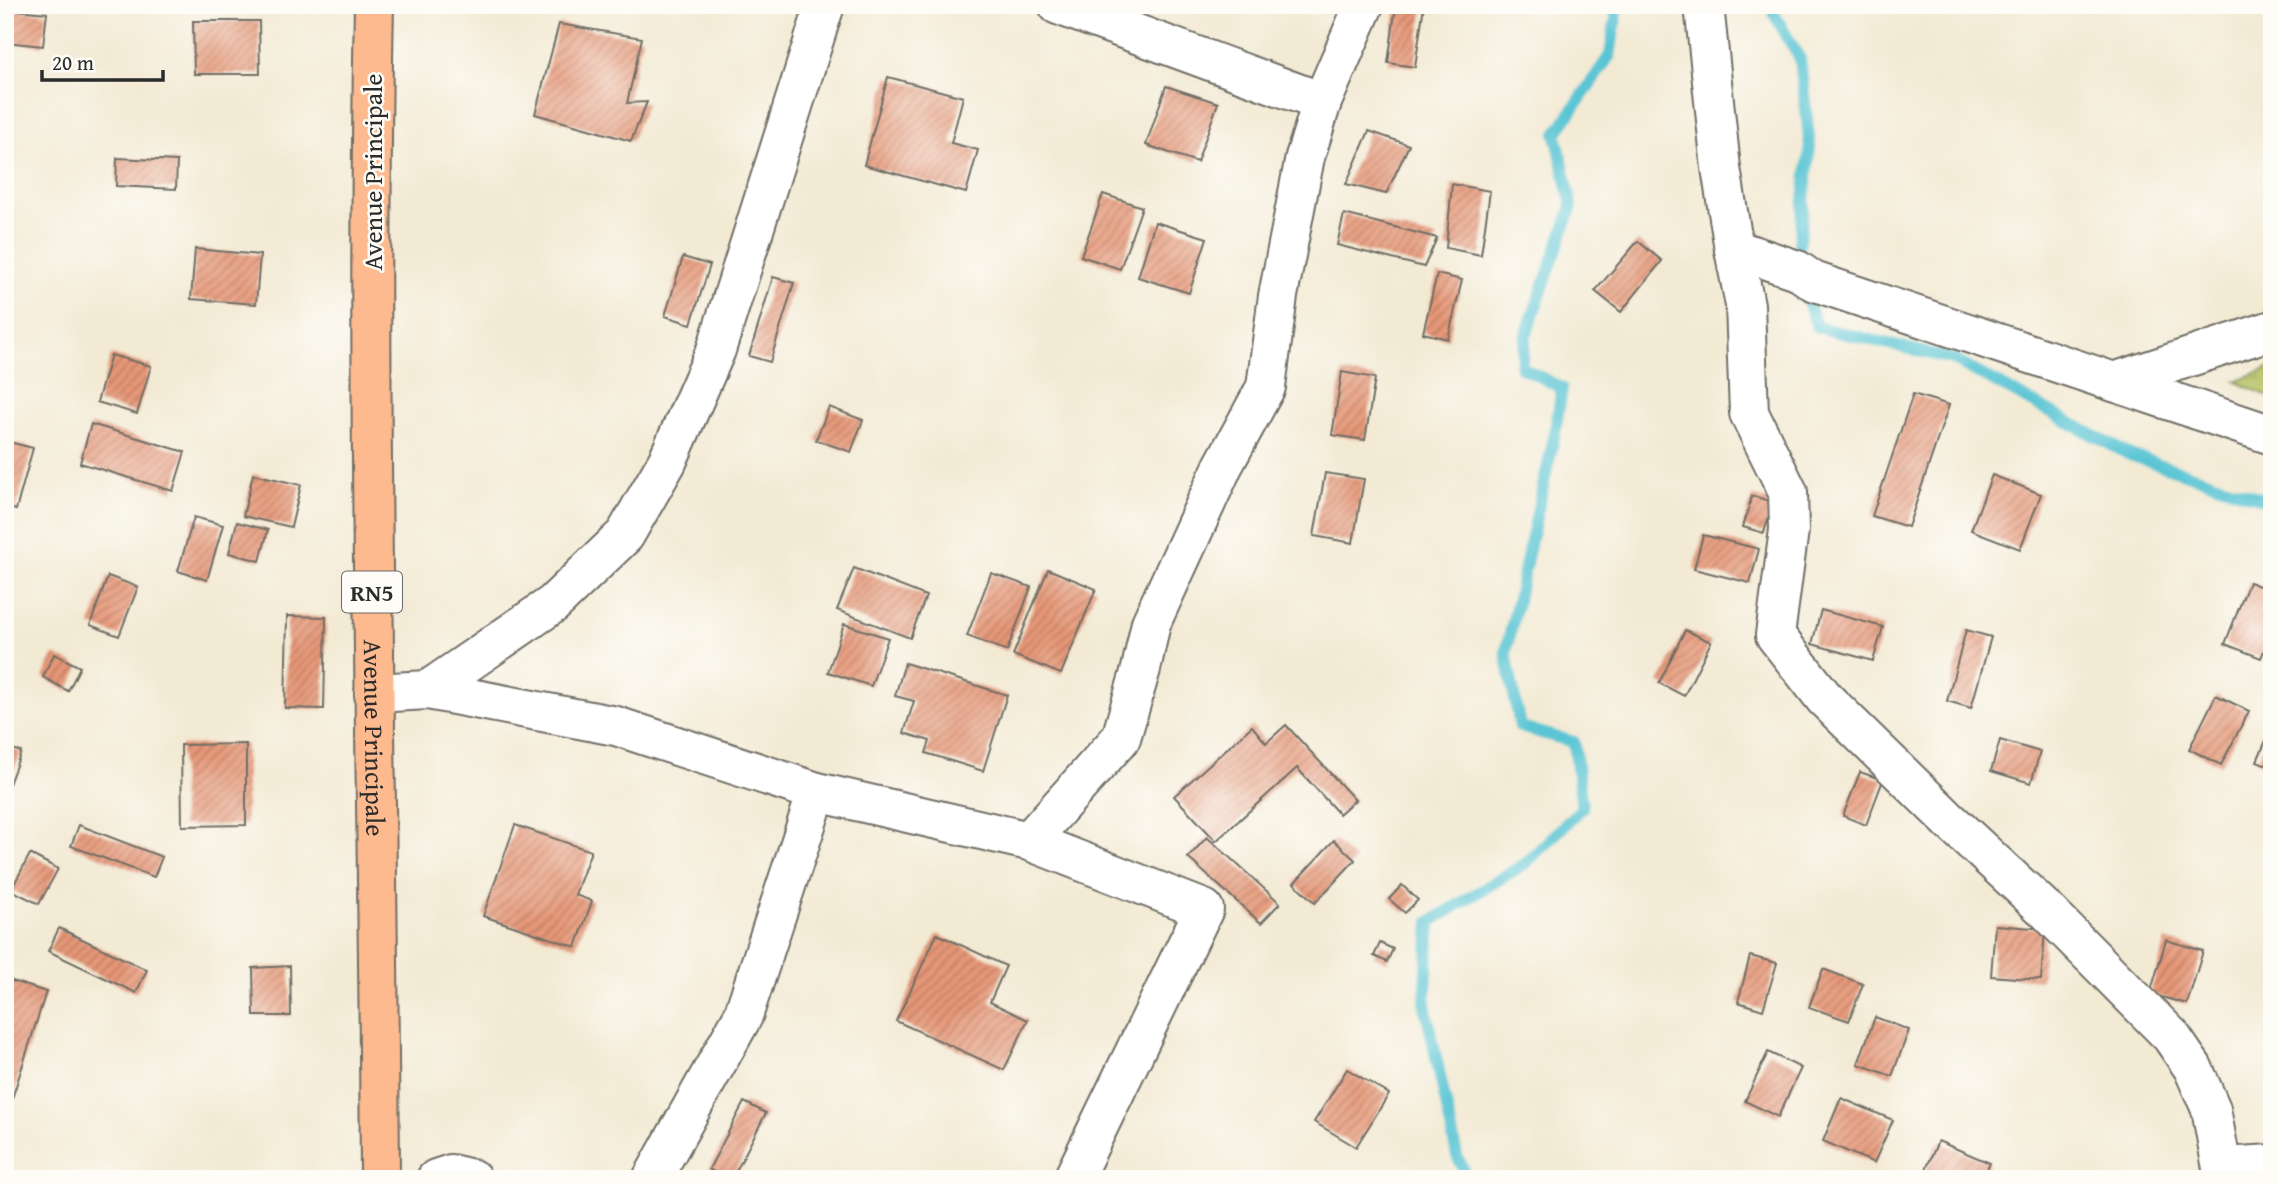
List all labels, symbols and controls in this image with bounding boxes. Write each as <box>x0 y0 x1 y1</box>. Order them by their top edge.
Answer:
scale bar <box>42 38 163 82</box>
text: 20 m <box>52 47 94 78</box>
street label: Avenue Principale <box>353 74 392 270</box>
road number: RN5 <box>342 572 402 612</box>
street label: Avenue Principale <box>354 639 396 837</box>

